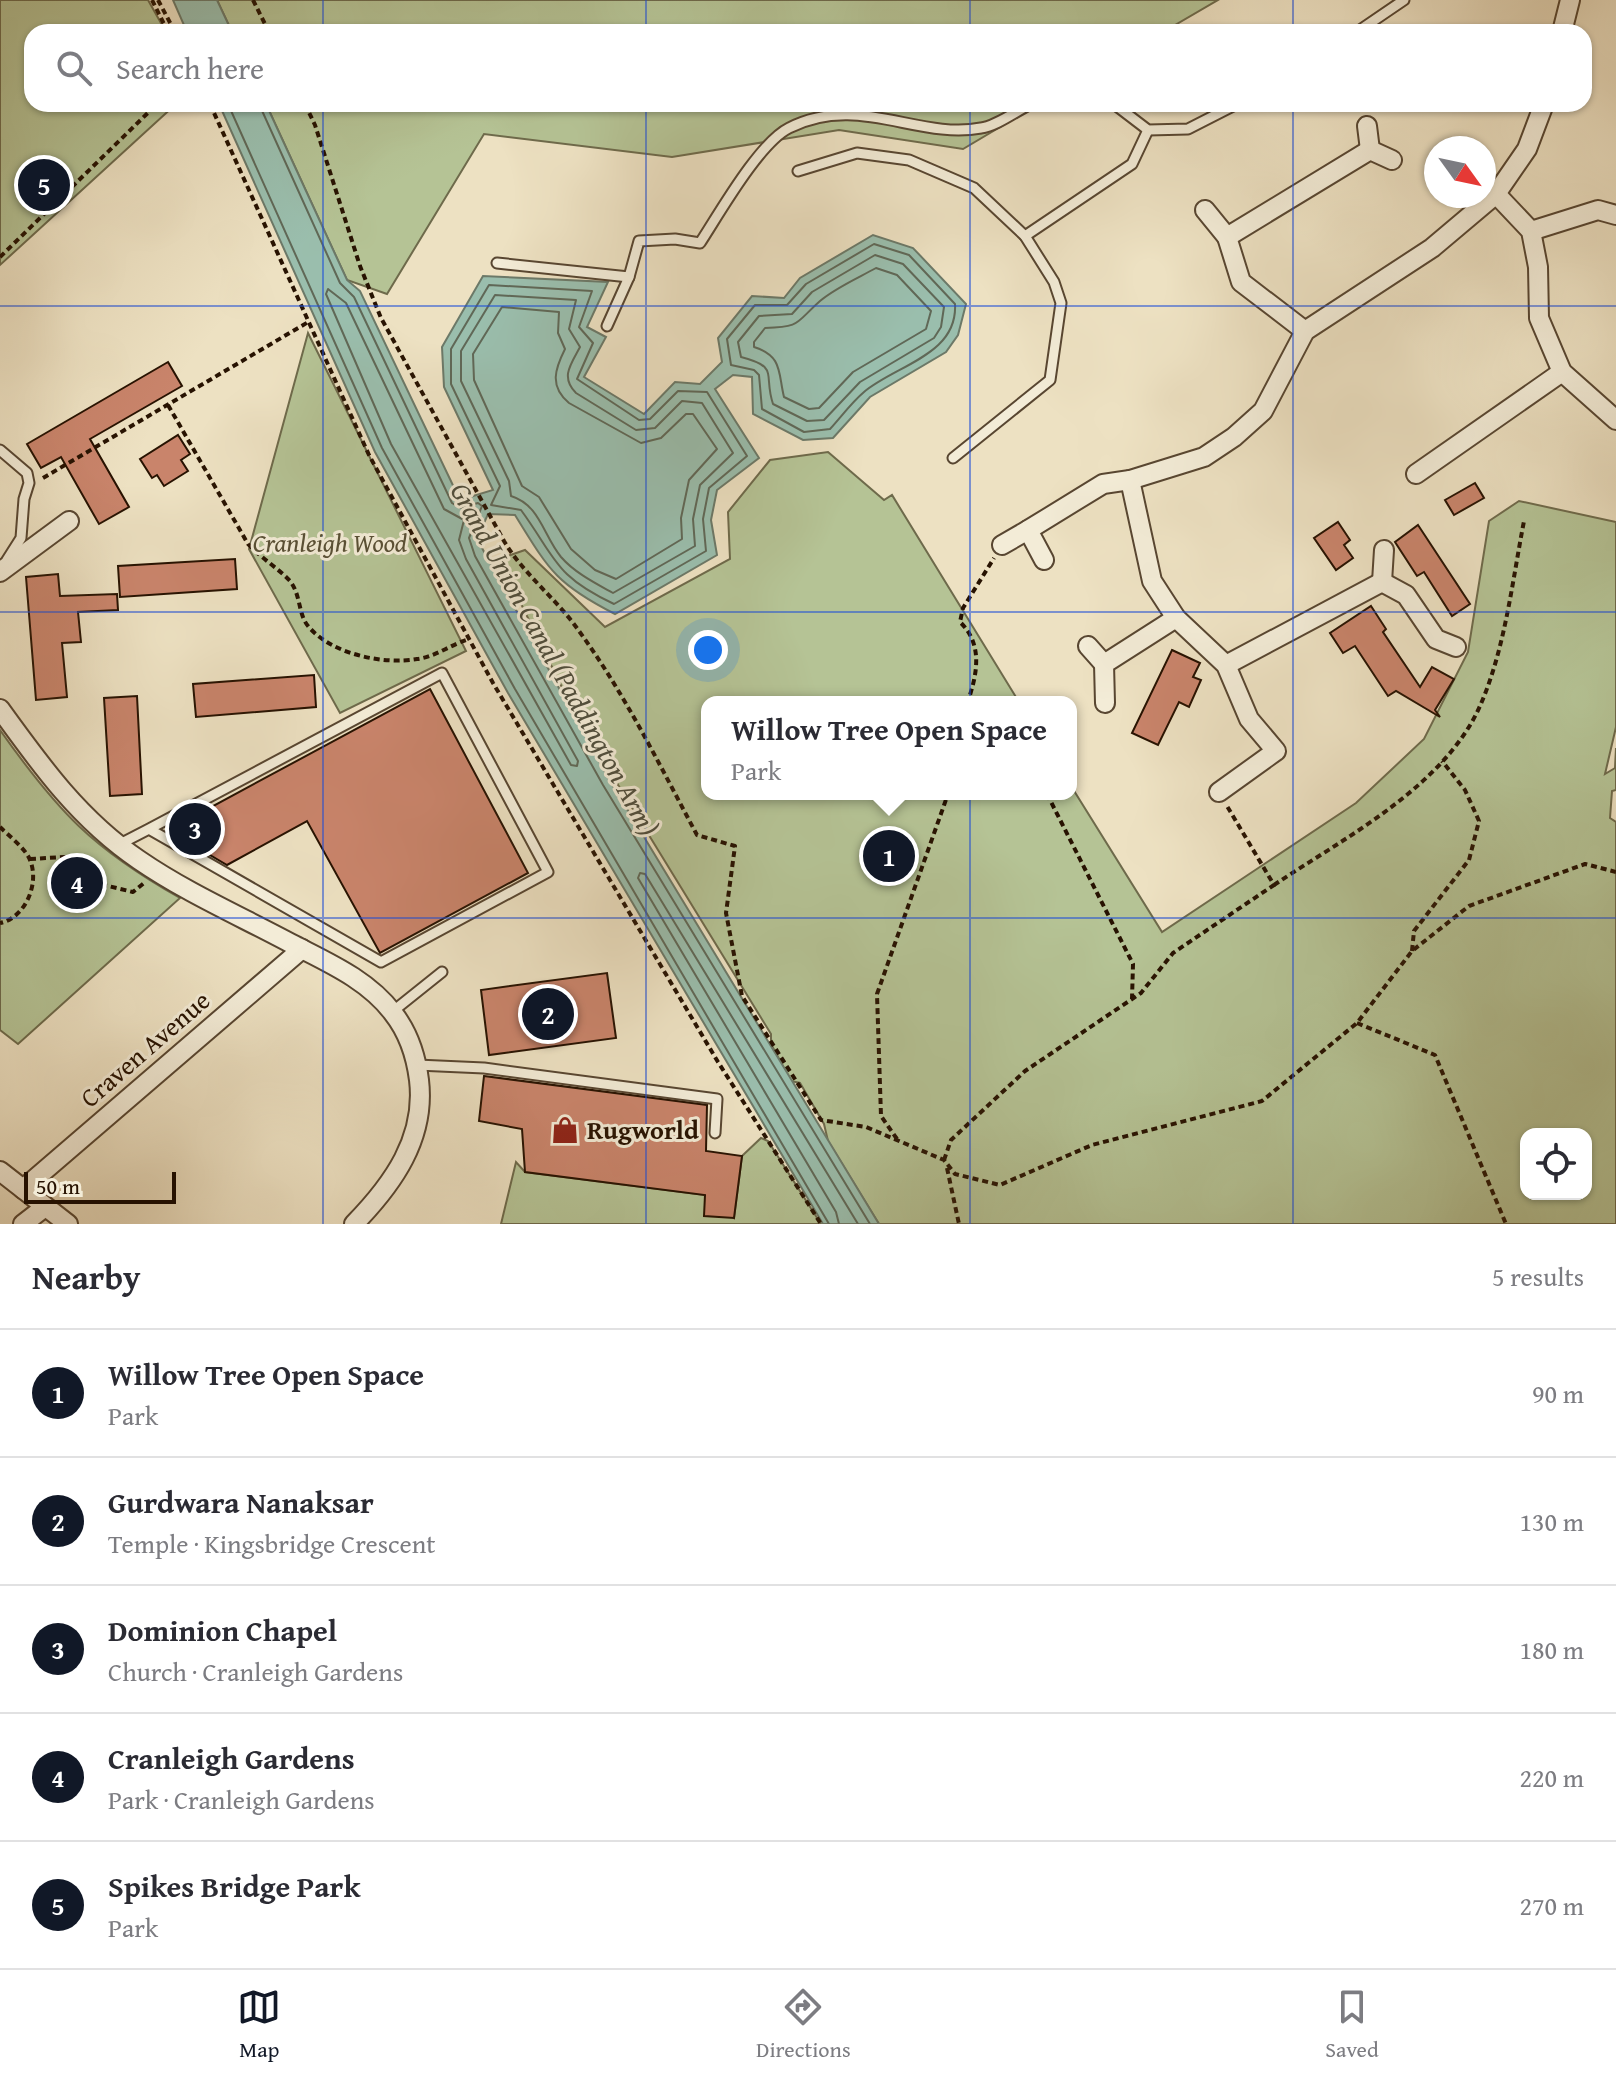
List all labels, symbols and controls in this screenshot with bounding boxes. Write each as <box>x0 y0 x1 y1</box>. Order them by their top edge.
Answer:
search box <box>24 24 1592 112</box>
icon: search <box>52 46 96 90</box>
text: Search here <box>116 46 264 90</box>
north arrow <box>1424 136 1496 208</box>
pin: 5 <box>18 155 70 215</box>
water label: Grand Union Canal (Paddington Arm) <box>441 474 670 843</box>
park label: Cranleigh Wood <box>253 523 407 562</box>
your location <box>688 630 728 670</box>
popup <box>701 696 1077 800</box>
text: Willow Tree Open Space <box>731 707 1047 751</box>
text: Park <box>731 751 781 790</box>
pin: 3 <box>169 799 221 859</box>
pin: 1 <box>863 826 915 886</box>
pin: 4 <box>51 853 103 913</box>
street label: Craven Avenue <box>71 981 218 1116</box>
pin: 2 <box>522 984 574 1044</box>
place label: Rugworld <box>587 1110 699 1149</box>
shop icon: Rugworld <box>550 1115 580 1145</box>
map controls <box>1520 1128 1592 1200</box>
button: locate <box>1520 1128 1592 1200</box>
scale bar <box>24 1168 176 1204</box>
text: 50 m <box>36 1170 80 1202</box>
text: Nearby <box>32 1252 141 1301</box>
text: 5 results <box>1492 1257 1584 1296</box>
text: Willow Tree Open Space <box>108 1352 424 1396</box>
text: 1 <box>51 1374 65 1413</box>
text: 90 m <box>1532 1374 1584 1413</box>
text: Park <box>108 1396 158 1435</box>
text: Gurdwara Nanaksar <box>108 1480 374 1524</box>
text: 2 <box>51 1502 65 1541</box>
text: 130 m <box>1519 1502 1584 1541</box>
text: Temple · Kingsbridge Crescent <box>108 1524 436 1563</box>
text: Dominion Chapel <box>108 1608 337 1652</box>
text: 3 <box>51 1630 65 1669</box>
text: 180 m <box>1519 1630 1584 1669</box>
text: Church · Cranleigh Gardens <box>108 1652 403 1691</box>
text: Cranleigh Gardens <box>108 1736 355 1780</box>
text: 4 <box>51 1758 65 1797</box>
text: 220 m <box>1519 1758 1584 1797</box>
text: Park · Cranleigh Gardens <box>108 1780 375 1819</box>
text: Spikes Bridge Park <box>108 1864 360 1908</box>
text: 5 <box>51 1886 65 1925</box>
text: 270 m <box>1519 1886 1584 1925</box>
text: Park <box>108 1908 158 1947</box>
tab: Map <box>237 1985 281 2065</box>
tab: Directions <box>756 1985 851 2065</box>
tab: Saved <box>1325 1985 1379 2065</box>

